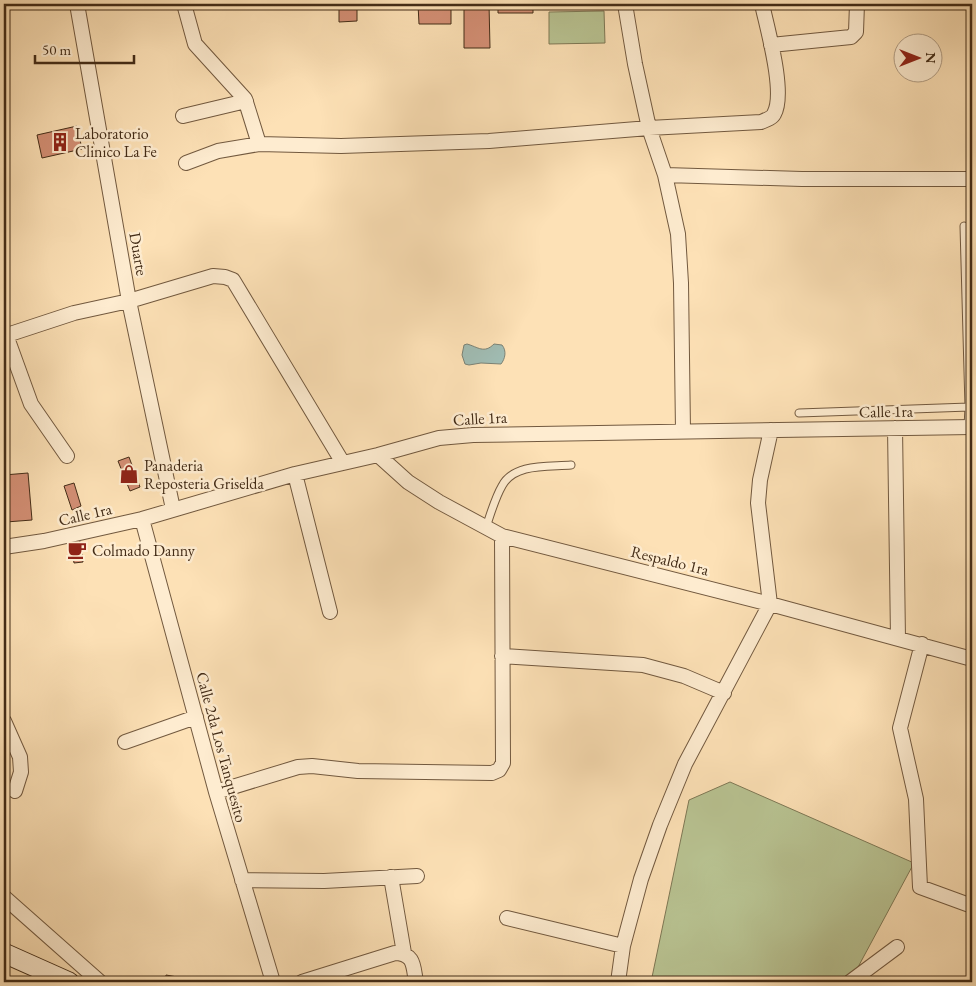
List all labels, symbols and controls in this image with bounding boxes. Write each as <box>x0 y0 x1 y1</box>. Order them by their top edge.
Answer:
scale bar <box>35 32 134 64</box>
north arrow <box>894 32 944 82</box>
text: 50 m <box>42 40 71 59</box>
text: N <box>922 52 940 64</box>
place label: Laboratorio Clinico La Fe <box>75 123 157 162</box>
building icon: Laboratorio Clinico La Fe <box>49 131 71 153</box>
street label: Duarte <box>124 231 153 277</box>
street label: Calle 1ra <box>859 401 914 422</box>
street label: Calle 1ra <box>452 407 508 430</box>
place label: Panaderia Reposteria Griselda <box>144 455 264 494</box>
shop icon: Panaderia Reposteria Griselda <box>118 463 140 485</box>
street label: Calle 1ra <box>56 498 115 531</box>
cafe icon: Colmado Danny <box>66 539 88 561</box>
place label: Colmado Danny <box>92 540 196 561</box>
street label: Respaldo 1ra <box>629 541 712 580</box>
street label: Calle 2da Los Tanquesito <box>191 670 252 825</box>

